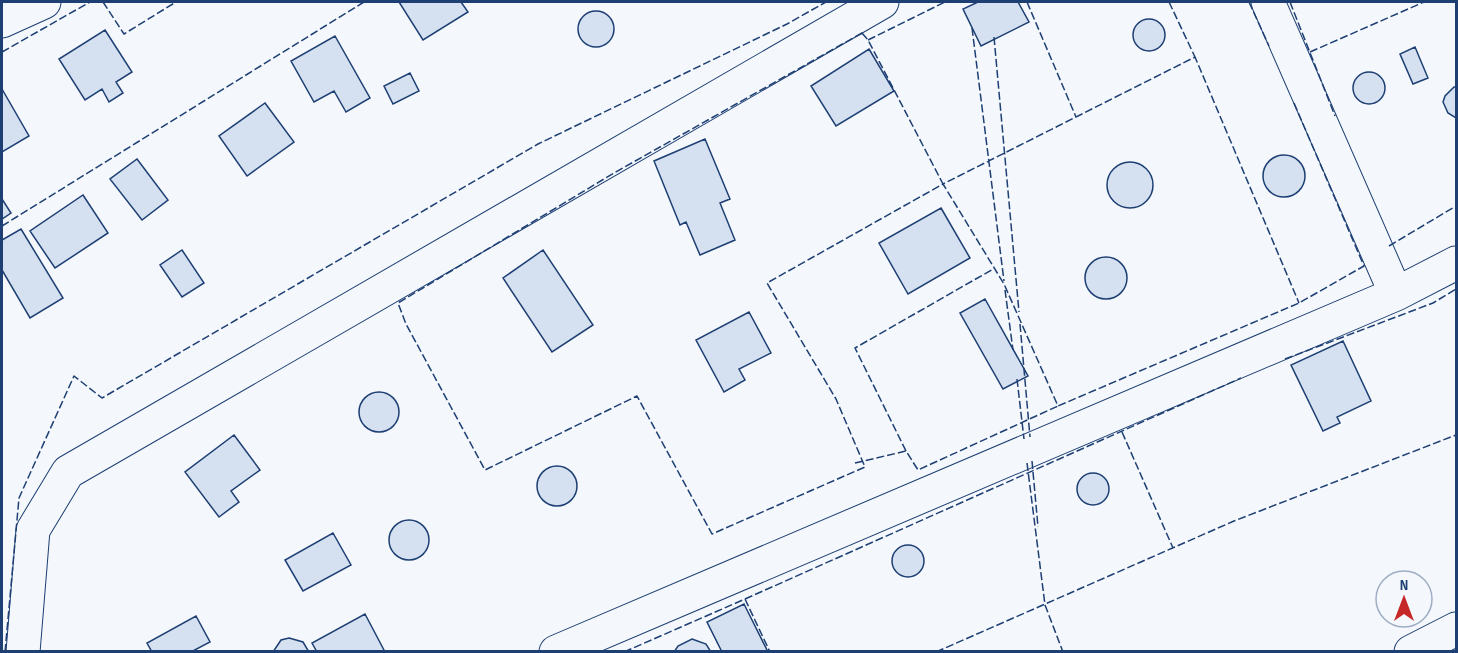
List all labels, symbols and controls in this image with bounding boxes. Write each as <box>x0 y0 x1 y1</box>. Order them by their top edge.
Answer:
north arrow <box>1374 569 1434 629</box>
text: N <box>1400 576 1408 595</box>

